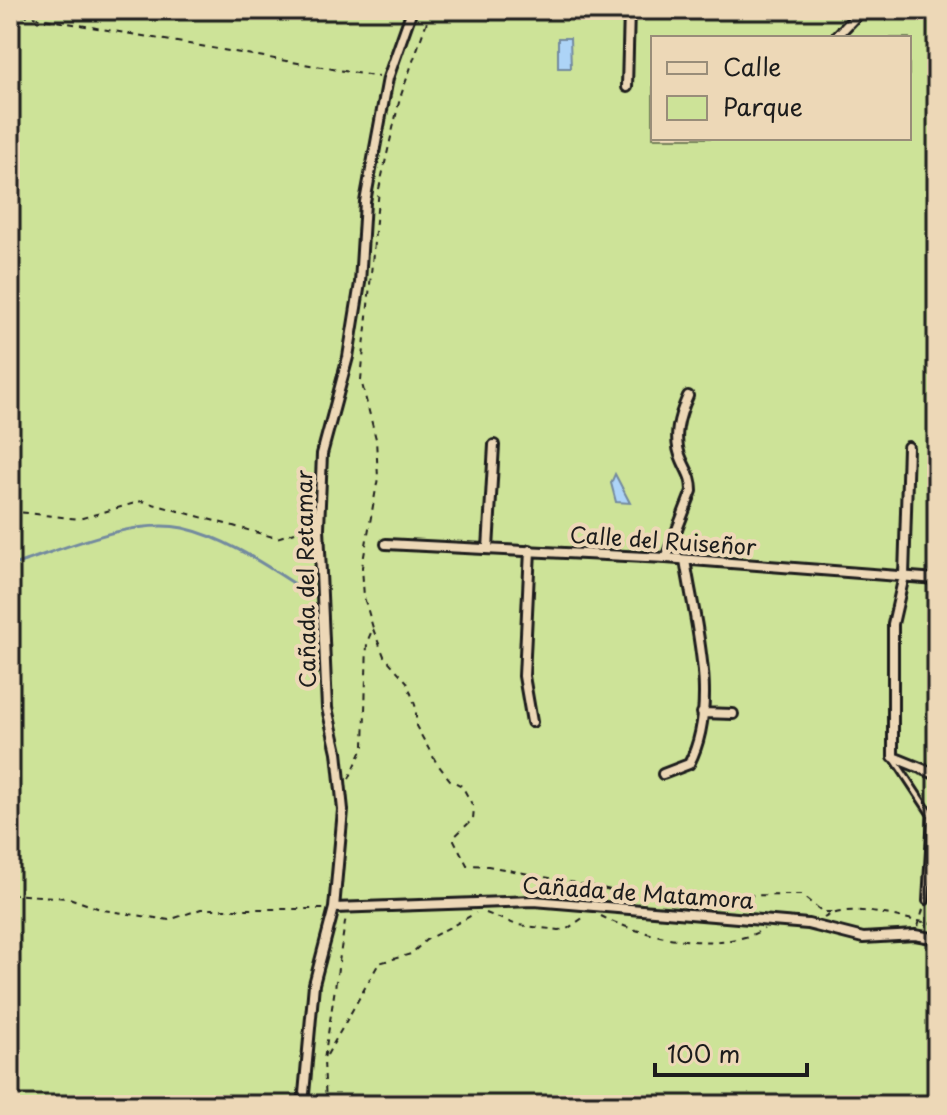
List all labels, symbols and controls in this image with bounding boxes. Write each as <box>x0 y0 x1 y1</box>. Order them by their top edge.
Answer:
legend <box>651 36 911 140</box>
text: Calle <box>723 48 781 84</box>
text: Parque <box>723 88 803 124</box>
street label: Cañada del Retamar <box>286 470 323 688</box>
street label: Calle del Ruiseñor <box>569 517 758 563</box>
street label: Cañada de Matamora <box>521 867 756 916</box>
scale bar <box>655 1027 807 1077</box>
text: 100 m <box>667 1035 740 1071</box>

